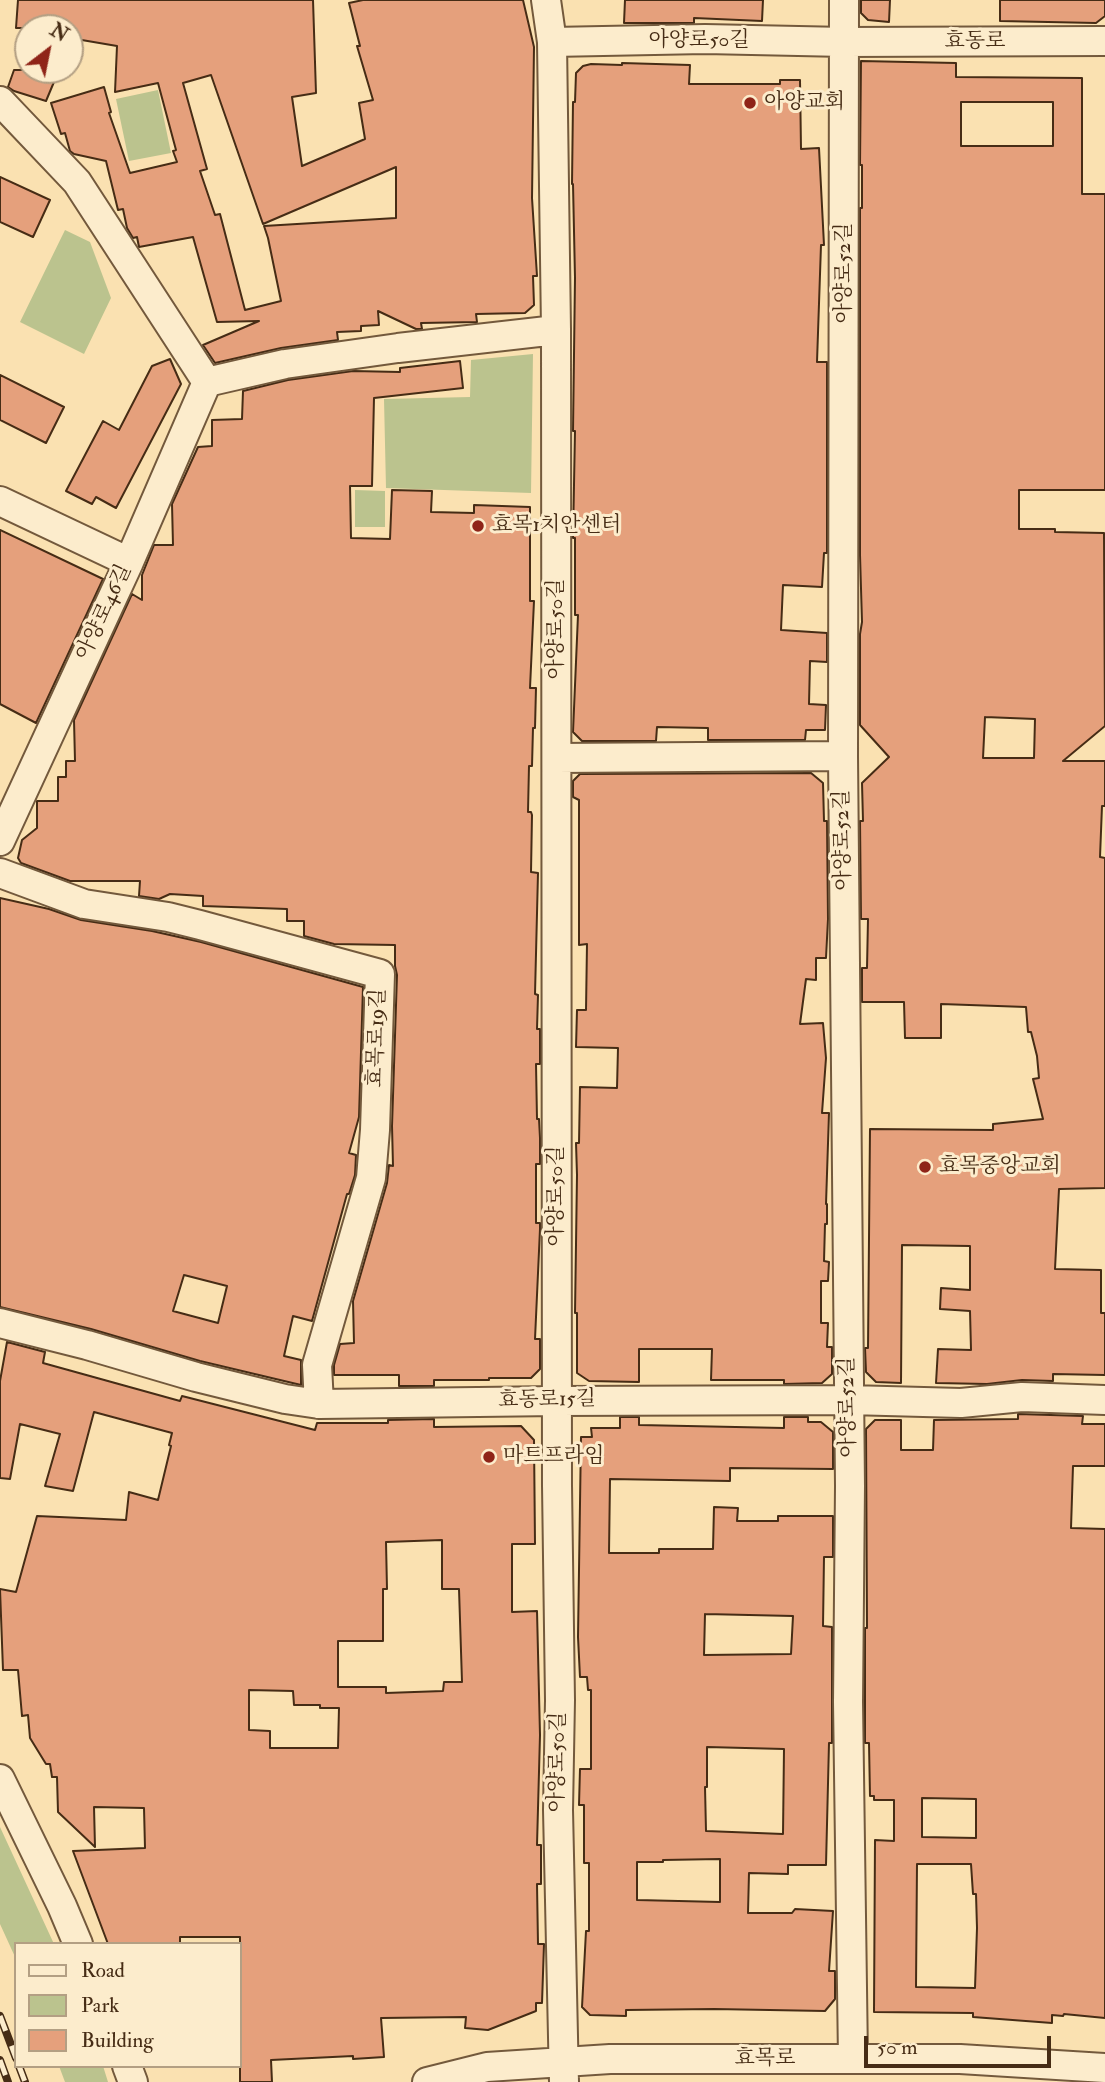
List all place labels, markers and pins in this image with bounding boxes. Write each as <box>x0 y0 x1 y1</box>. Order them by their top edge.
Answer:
place label: 아양교회 <box>764 90 845 116</box>
marker: 아양교회 <box>742 95 758 111</box>
place label: 효목1치안센터 <box>492 513 621 539</box>
marker: 효목1치안센터 <box>470 518 486 534</box>
place label: 효목중앙교회 <box>939 1154 1061 1180</box>
marker: 효목중앙교회 <box>917 1159 933 1175</box>
place label: 마트프라임 <box>503 1444 604 1470</box>
marker: 마트프라임 <box>481 1449 497 1465</box>

